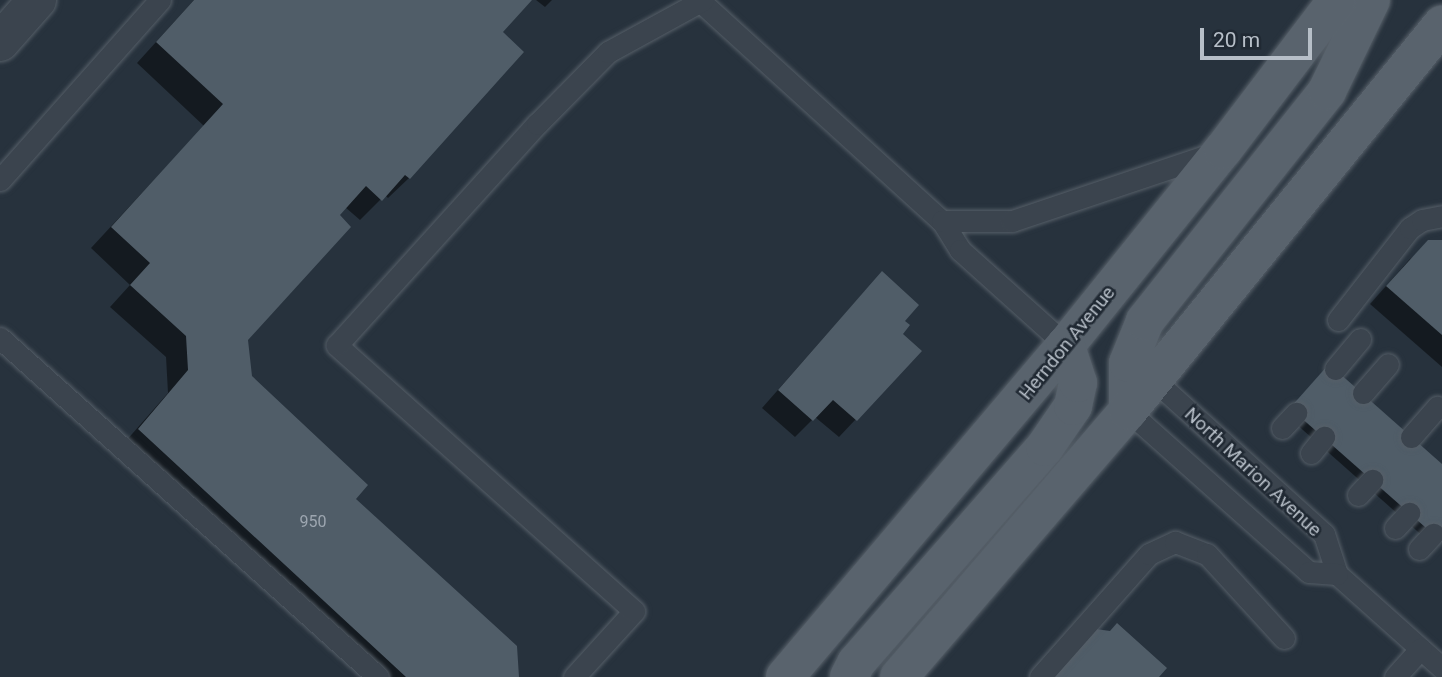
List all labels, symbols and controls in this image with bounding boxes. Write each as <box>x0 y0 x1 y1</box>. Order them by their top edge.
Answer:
scale bar <box>1204 14 1316 58</box>
text: 20 m <box>1213 28 1260 52</box>
street label: Herndon Avenue <box>1014 282 1120 404</box>
street label: North Marion Avenue <box>1180 403 1326 541</box>
house number: 950 <box>300 512 326 532</box>

